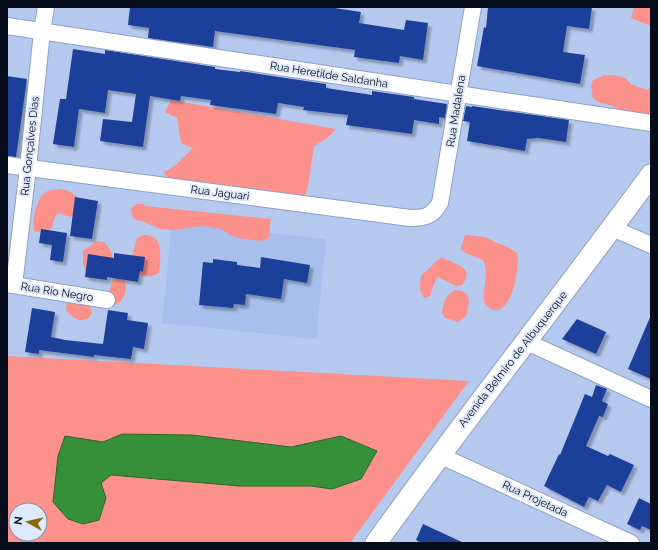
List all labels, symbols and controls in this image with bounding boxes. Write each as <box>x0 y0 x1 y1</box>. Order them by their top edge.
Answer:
street label: Rua Heretilde Saldanha <box>269 59 389 91</box>
street label: Rua Madalena <box>444 74 468 148</box>
street label: Rua Gonçalves Dias <box>18 96 42 196</box>
street label: Rua Jaguari <box>190 183 250 203</box>
street label: Rua Rio Negro <box>20 280 95 304</box>
street label: Avenida Belmiro de Albuquerque <box>456 288 570 429</box>
street label: Rua Projetada <box>500 478 570 520</box>
north arrow <box>8 502 48 542</box>
text: N <box>12 516 26 526</box>

